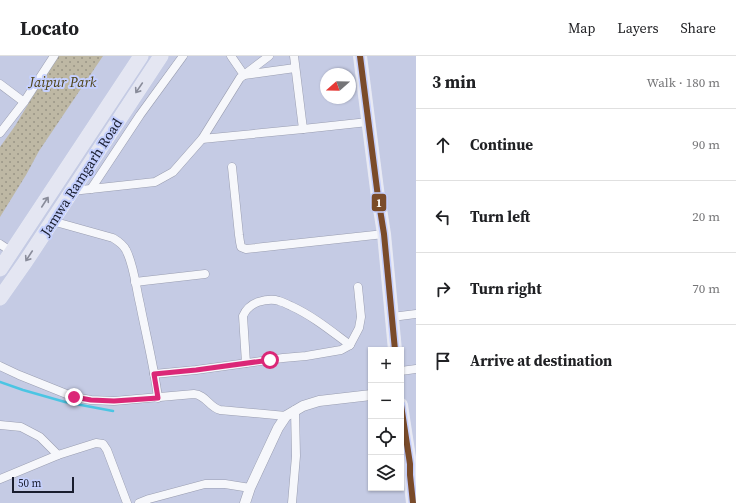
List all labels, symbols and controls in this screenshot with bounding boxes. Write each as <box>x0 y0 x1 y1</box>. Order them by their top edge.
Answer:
text: Locato <box>20 15 79 41</box>
text: Map <box>568 18 595 38</box>
text: Layers <box>617 18 659 38</box>
text: Share <box>681 18 716 38</box>
north arrow <box>320 68 356 104</box>
text: 3 min <box>432 70 476 94</box>
park label: Jaipur Park <box>28 72 97 92</box>
text: Walk · 180 m <box>647 74 720 91</box>
one-way arrow <box>135 83 143 94</box>
street label: Jamwa Ramgarh Road <box>35 114 127 241</box>
icon: ahead <box>432 134 454 156</box>
text: Continue <box>470 134 533 155</box>
text: 90 m <box>692 136 720 153</box>
line badge: 1 <box>371 193 387 212</box>
text: 1 <box>376 196 382 211</box>
one-way arrow <box>41 197 49 208</box>
icon: left <box>432 206 454 228</box>
text: Turn left <box>470 206 530 227</box>
text: 20 m <box>692 208 720 225</box>
one-way arrow <box>25 250 34 261</box>
icon: right <box>432 278 454 300</box>
text: Turn right <box>470 278 542 299</box>
text: 70 m <box>692 280 720 297</box>
map controls <box>368 347 404 491</box>
button: + <box>368 347 404 383</box>
icon: arrive <box>432 350 454 372</box>
text: Arrive at destination <box>470 350 612 371</box>
route start <box>261 351 279 369</box>
button: − <box>368 383 404 419</box>
route end <box>65 388 83 406</box>
button: locate <box>368 419 404 455</box>
button: layers <box>368 455 404 491</box>
scale bar <box>12 475 74 494</box>
text: 50 m <box>18 476 41 491</box>

